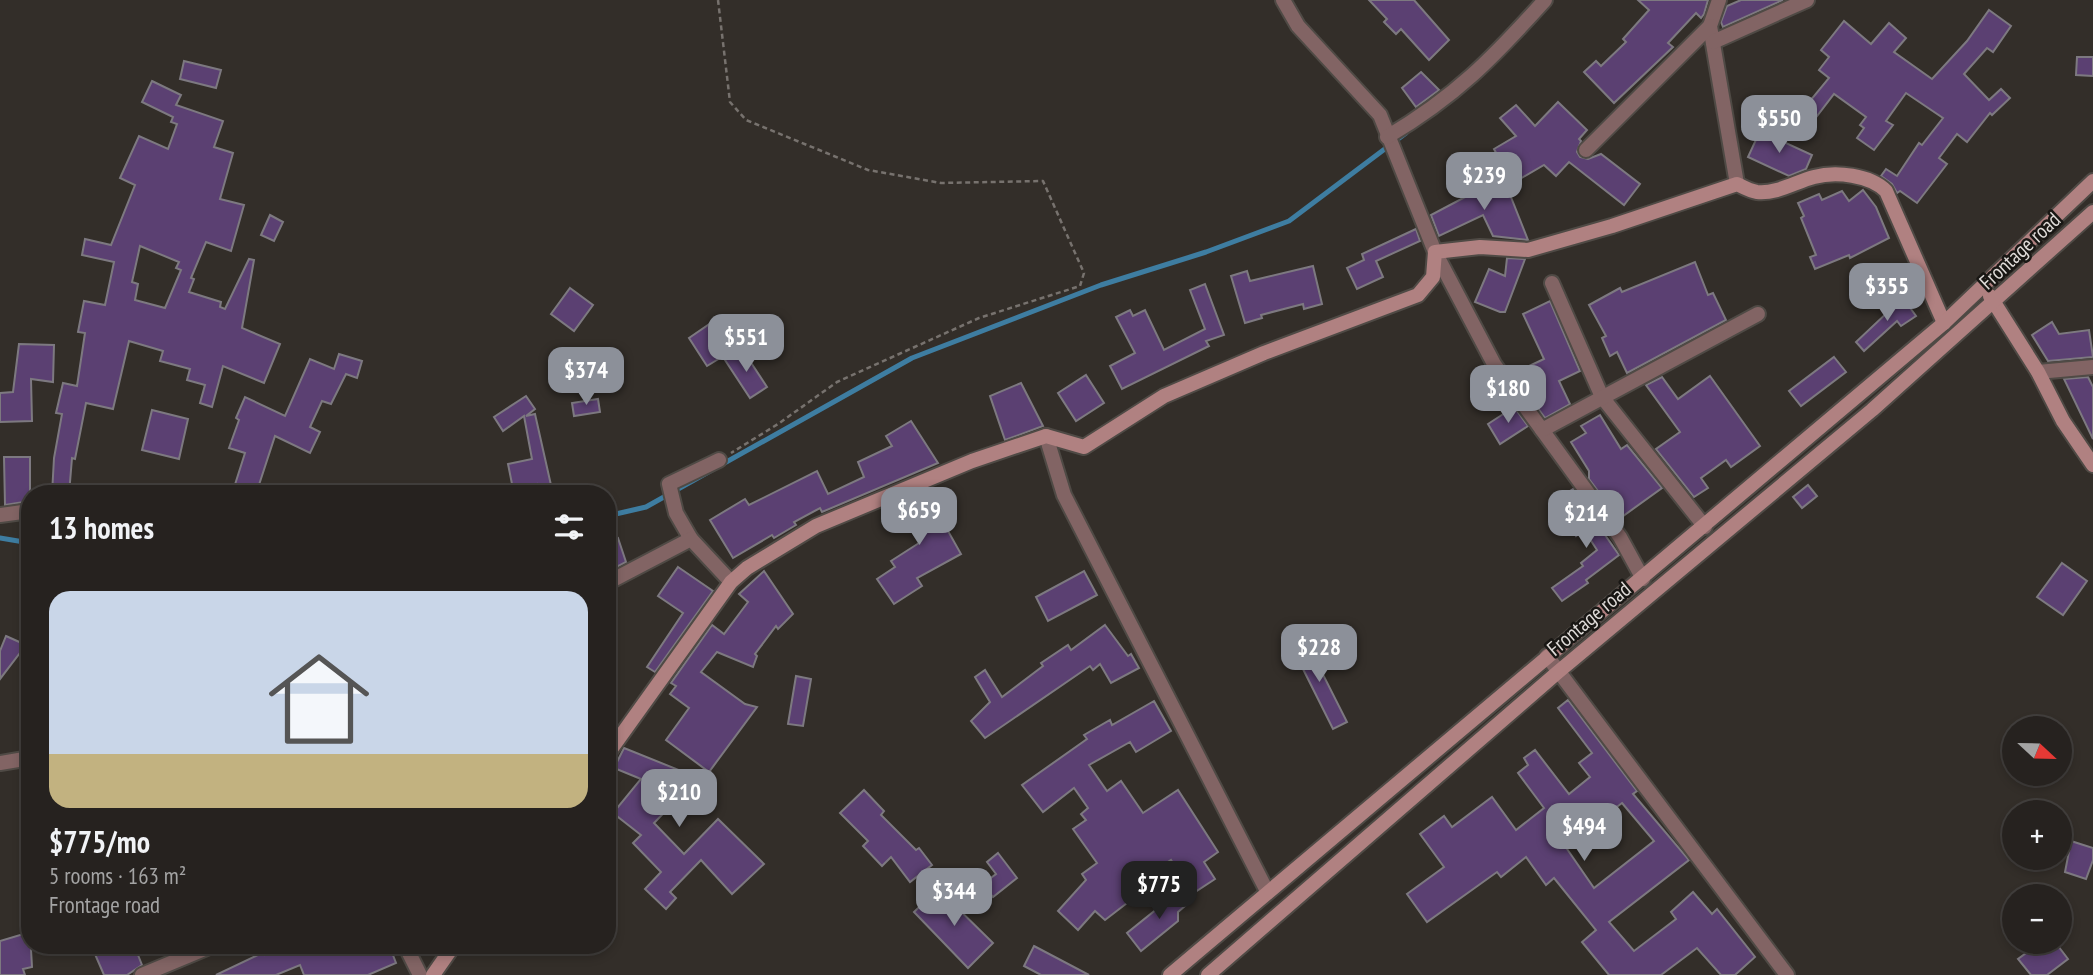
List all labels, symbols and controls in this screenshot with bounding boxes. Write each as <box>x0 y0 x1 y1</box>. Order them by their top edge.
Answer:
pin: $550 <box>1738 96 1820 155</box>
text: $550 <box>1757 103 1801 132</box>
pin: $239 <box>1443 152 1525 212</box>
text: $239 <box>1462 160 1506 189</box>
street label: Frontage road <box>1973 206 2066 295</box>
pin: $355 <box>1846 264 1928 323</box>
text: $355 <box>1865 271 1909 300</box>
pin: $551 <box>705 314 787 374</box>
text: $551 <box>724 322 768 351</box>
pin: $374 <box>545 348 627 407</box>
text: $374 <box>564 355 608 384</box>
pin: $180 <box>1467 366 1549 425</box>
text: $180 <box>1486 373 1530 402</box>
pin: $659 <box>878 488 960 547</box>
pin: $214 <box>1545 490 1627 550</box>
text: $659 <box>897 495 941 524</box>
text: $214 <box>1564 498 1608 527</box>
text: 13 homes <box>49 508 154 547</box>
icon: filters <box>550 508 588 546</box>
street label: Frontage road <box>1541 576 1636 662</box>
pin: $228 <box>1278 624 1360 684</box>
text: $228 <box>1297 632 1341 661</box>
icon: home <box>256 636 382 762</box>
north arrow <box>2002 716 2072 786</box>
map controls <box>2002 716 2072 954</box>
pin: $210 <box>638 770 720 829</box>
text: $210 <box>657 777 701 806</box>
button: + <box>2002 800 2072 870</box>
pin: $494 <box>1543 804 1625 863</box>
text: $494 <box>1562 811 1606 840</box>
text: $775/mo <box>49 822 150 861</box>
text: 5 rooms · 163 m² <box>49 861 186 890</box>
pin: $775 <box>1118 862 1200 921</box>
pin: $344 <box>913 869 995 928</box>
text: $775 <box>1137 869 1181 898</box>
text: $344 <box>932 876 976 905</box>
button: − <box>2002 884 2072 954</box>
text: Frontage road <box>49 890 160 919</box>

